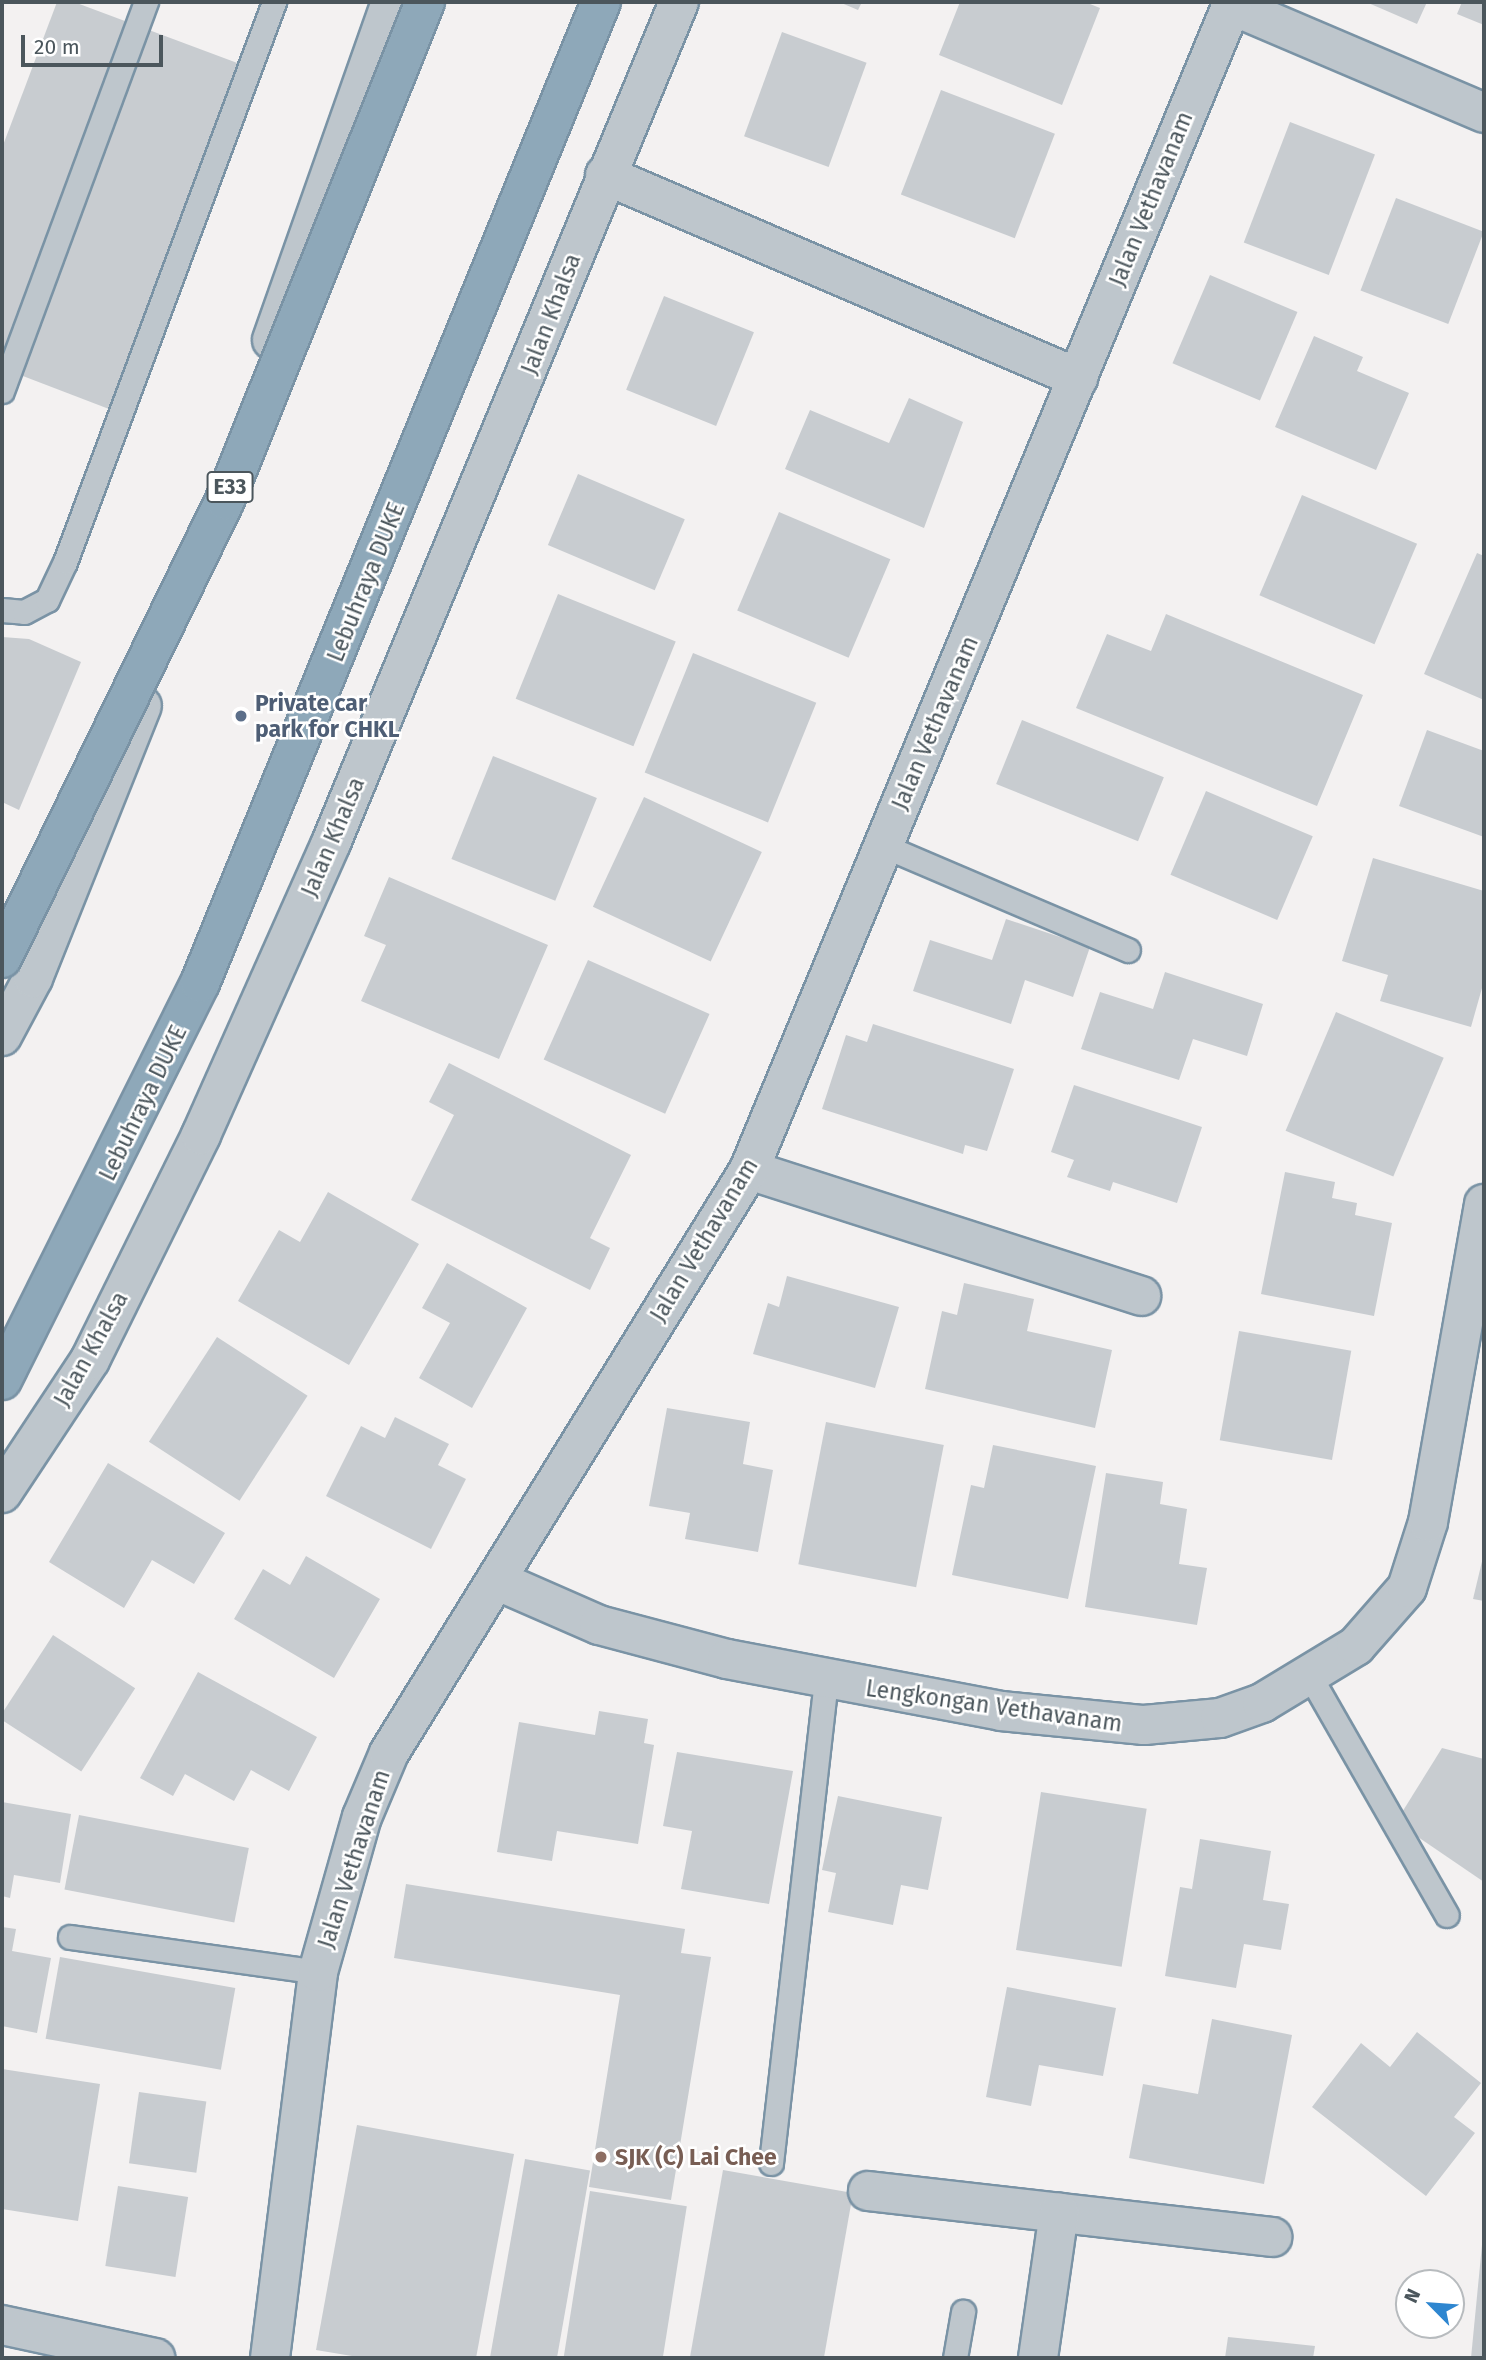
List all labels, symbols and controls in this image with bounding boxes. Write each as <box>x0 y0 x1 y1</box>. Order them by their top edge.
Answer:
scale bar <box>24 21 166 65</box>
text: 20 m <box>34 34 80 60</box>
street label: Jalan Vethavanam <box>1103 108 1199 290</box>
street label: Jalan Khalsa <box>515 250 587 378</box>
road number: E33 <box>205 470 254 504</box>
street label: Lebuhraya DUKE <box>321 498 411 666</box>
street label: Jalan Vethavanam <box>886 632 984 814</box>
place label: Private car park for CHKL <box>255 689 399 743</box>
marker: Private car park for CHKL <box>233 708 249 724</box>
street label: Jalan Khalsa <box>295 773 371 901</box>
street label: Lebuhraya DUKE <box>93 1021 193 1185</box>
street label: Jalan Vethavanam <box>644 1153 764 1327</box>
street label: Jalan Khalsa <box>48 1287 134 1411</box>
street label: Lengkongan Vethavanam <box>864 1674 1124 1738</box>
street label: Jalan Vethavanam <box>312 1766 396 1952</box>
place label: SJK (C) Lai Chee <box>615 2143 777 2171</box>
marker: SJK (C) Lai Chee <box>593 2149 609 2165</box>
north arrow <box>1395 2269 1465 2339</box>
text: N <box>1399 2285 1425 2306</box>

